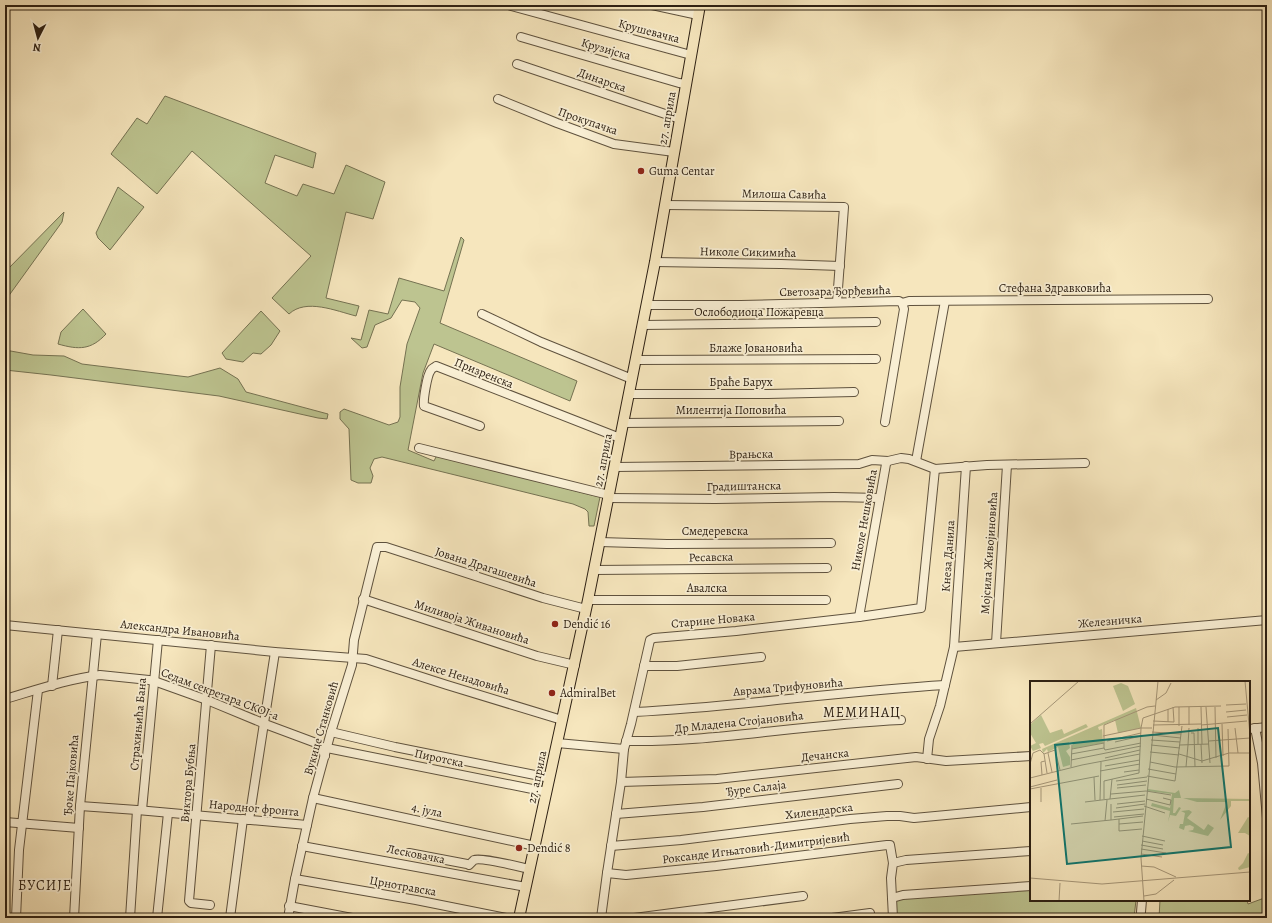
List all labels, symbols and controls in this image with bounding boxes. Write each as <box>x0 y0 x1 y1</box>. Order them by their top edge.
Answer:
street label: Крушевачка <box>617 15 682 47</box>
north arrow <box>18 18 58 58</box>
street label: Крузијска <box>579 34 633 64</box>
text: N <box>32 40 42 55</box>
street label: Динарска <box>576 64 629 96</box>
street label: 27. априла <box>654 90 680 146</box>
street label: Прокупачка <box>556 103 620 139</box>
place label: Guma Centar <box>649 163 715 179</box>
marker: Guma Centar <box>636 166 646 176</box>
street label: Милоша Савића <box>742 185 827 203</box>
street label: Николе Сикимића <box>700 243 797 261</box>
street label: Стефана Здравковића <box>999 280 1112 296</box>
street label: Светозара Ђорђевића <box>779 282 891 300</box>
street label: Ослободиоца Пожаревца <box>694 304 824 320</box>
street label: Блаже Јовановића <box>709 340 803 356</box>
street label: Призренска <box>452 354 516 392</box>
street label: Браће Барух <box>709 374 773 390</box>
street label: Милентија Поповића <box>676 402 787 418</box>
street label: 27. априла <box>590 432 616 488</box>
street label: Врањска <box>729 446 774 462</box>
street label: Николе Нешковића <box>847 468 881 572</box>
street label: Градиштанска <box>707 477 782 495</box>
street label: Мојсила Живојиновића <box>977 491 1001 615</box>
street label: Кнеза Данила <box>938 519 959 592</box>
street label: Смедеревска <box>682 523 749 539</box>
street label: Јована Драгашевића <box>433 543 539 591</box>
street label: Ресавска <box>689 549 734 565</box>
street label: Авалска <box>686 580 728 596</box>
street label: Миливоја Живановића <box>413 596 532 648</box>
street label: Старине Новака <box>670 608 756 632</box>
street label: Железничка <box>1077 610 1143 632</box>
street label: Александра Ивановића <box>118 616 241 644</box>
place label: Dendić 16 <box>563 616 611 632</box>
marker: Dendić 16 <box>550 619 560 629</box>
street label: Алексе Ненадовића <box>410 653 512 699</box>
street label: Седам секретара СКОЈ-а <box>159 664 282 724</box>
street label: Аврама Трифуновића <box>731 674 844 700</box>
street label: Страхињића Бана <box>126 677 150 771</box>
street label: Вукице Станковић <box>300 679 342 777</box>
inset map <box>1030 681 1250 901</box>
place label: AdmiralBet <box>559 685 616 701</box>
marker: AdmiralBet <box>547 688 557 698</box>
district label: МЕМИНАЦ <box>823 703 901 722</box>
street label: Др Младена Стојановића <box>674 707 805 737</box>
street label: Ђоке Пајковића <box>59 733 83 816</box>
street label: Виктора Бубња <box>177 742 199 823</box>
street label: Дечанска <box>800 744 850 765</box>
street label: Пиротска <box>413 745 465 771</box>
street label: 27. априла <box>524 749 551 805</box>
street label: Ђуре Салаја <box>725 776 787 800</box>
street label: Народног фронта <box>208 796 300 820</box>
street label: 4. јула <box>410 799 444 821</box>
street label: Хилендарска <box>784 799 854 823</box>
street label: Роксанде Игњатовић-Димитријевић <box>661 828 851 867</box>
place label: Dendić 8 <box>527 840 571 856</box>
street label: Лесковачка <box>386 841 447 868</box>
marker: Dendić 8 <box>514 843 524 853</box>
street label: Црнотравска <box>368 872 438 900</box>
district label: БУСИЈЕ <box>18 876 72 895</box>

